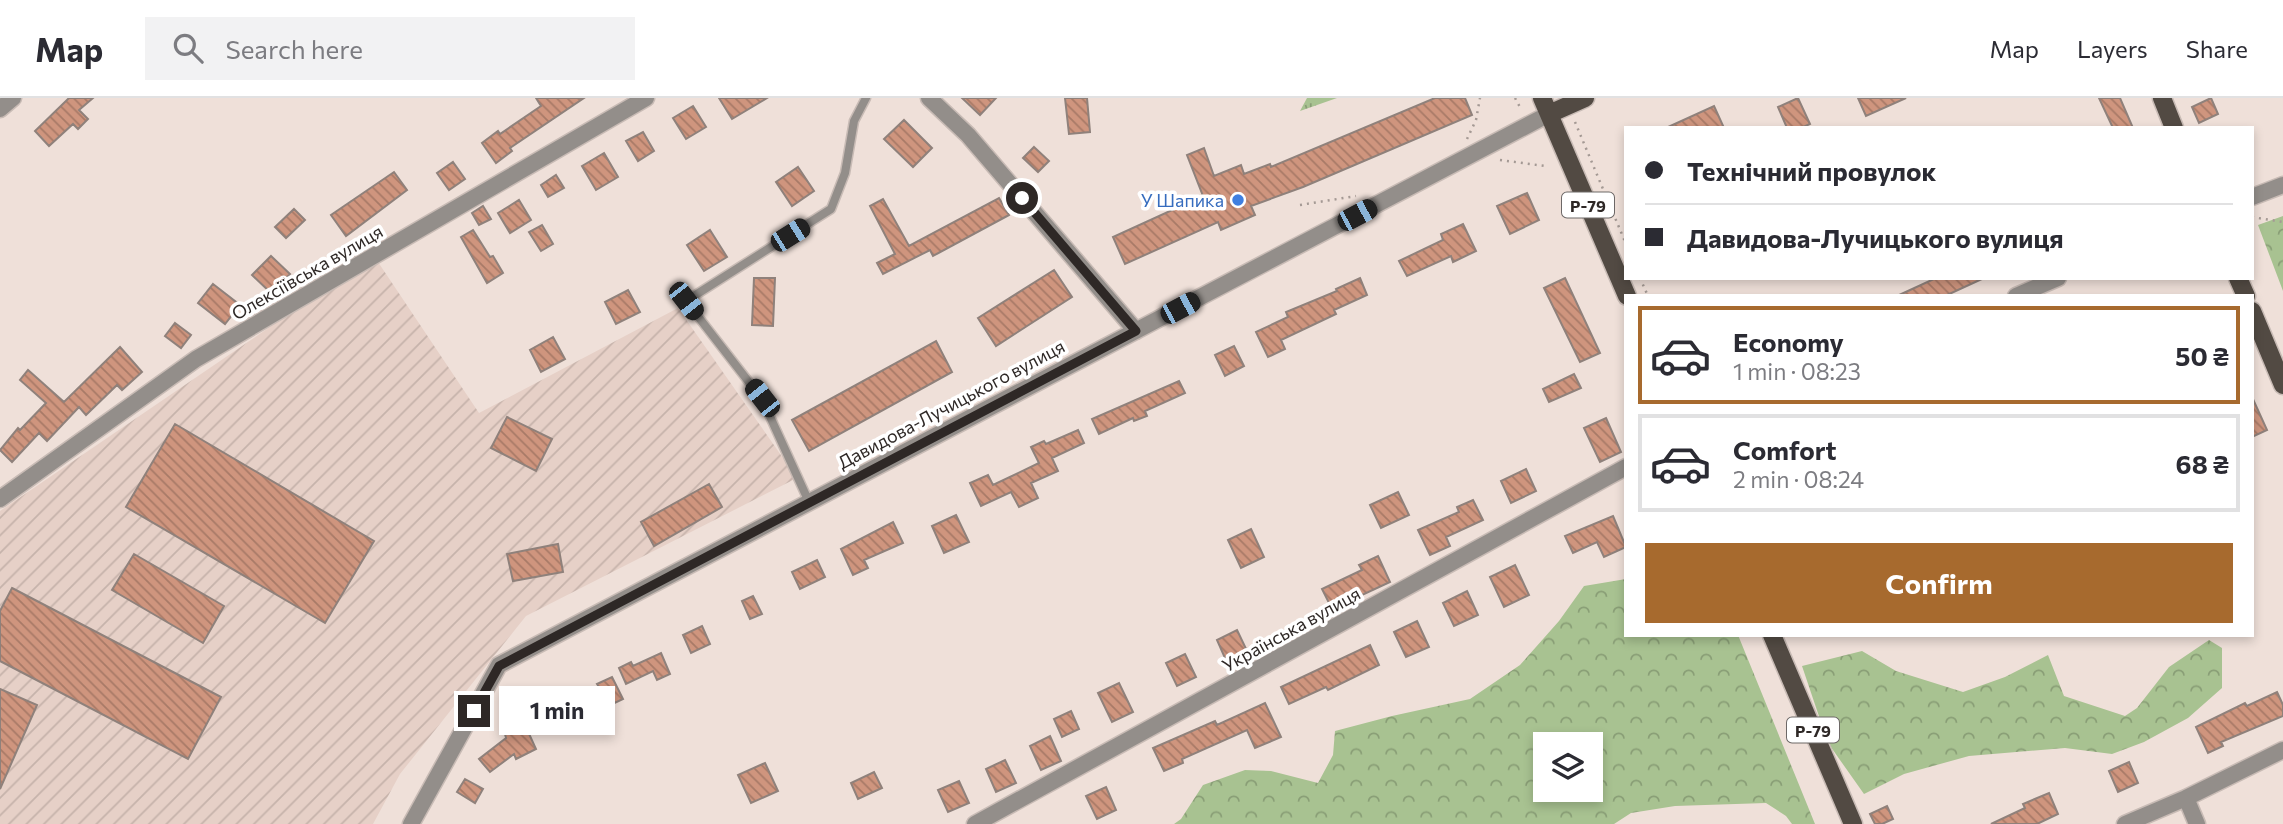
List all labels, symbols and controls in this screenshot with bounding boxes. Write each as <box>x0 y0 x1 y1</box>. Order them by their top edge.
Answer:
search box <box>145 17 635 80</box>
text: Map <box>35 28 103 69</box>
icon: search <box>169 29 207 67</box>
text: Search here <box>225 33 363 64</box>
text: Map <box>1990 34 2039 63</box>
text: Layers <box>2077 34 2148 63</box>
text: Share <box>2186 34 2248 63</box>
text: Технічний провулок <box>1687 155 1936 186</box>
route start <box>1006 182 1038 214</box>
place label: У Шапика <box>1141 189 1224 211</box>
marker: У Шапика <box>1230 192 1246 208</box>
road number: Р-79 <box>1562 192 1614 218</box>
car <box>1334 196 1381 234</box>
car <box>767 215 814 255</box>
street label: Олексіївська вулиця <box>228 220 386 324</box>
text: Давидова-Лучицького вулиця <box>1687 222 2064 253</box>
car <box>665 278 708 324</box>
car <box>1157 289 1204 327</box>
icon: car <box>1649 324 1712 387</box>
text: Economy <box>1733 326 1844 357</box>
street label: Давидова-Лучицького вулиця <box>834 335 1068 473</box>
text: 50 ₴ <box>2175 340 2229 371</box>
text: 1 min · 08:23 <box>1733 357 1861 385</box>
car <box>741 375 784 421</box>
icon: car <box>1649 432 1712 495</box>
text: Comfort <box>1733 434 1836 465</box>
text: 68 ₴ <box>2176 448 2229 479</box>
text: 2 min · 08:24 <box>1733 465 1864 493</box>
button: Confirm <box>1645 543 2233 623</box>
street label: Українська вулиця <box>1218 582 1364 676</box>
callout: 1 min <box>498 686 614 736</box>
route end <box>458 695 490 727</box>
text: 1 min <box>530 696 584 724</box>
road number: Р-79 <box>1787 718 1839 743</box>
map controls <box>1533 732 1603 802</box>
button: layers <box>1533 732 1603 802</box>

